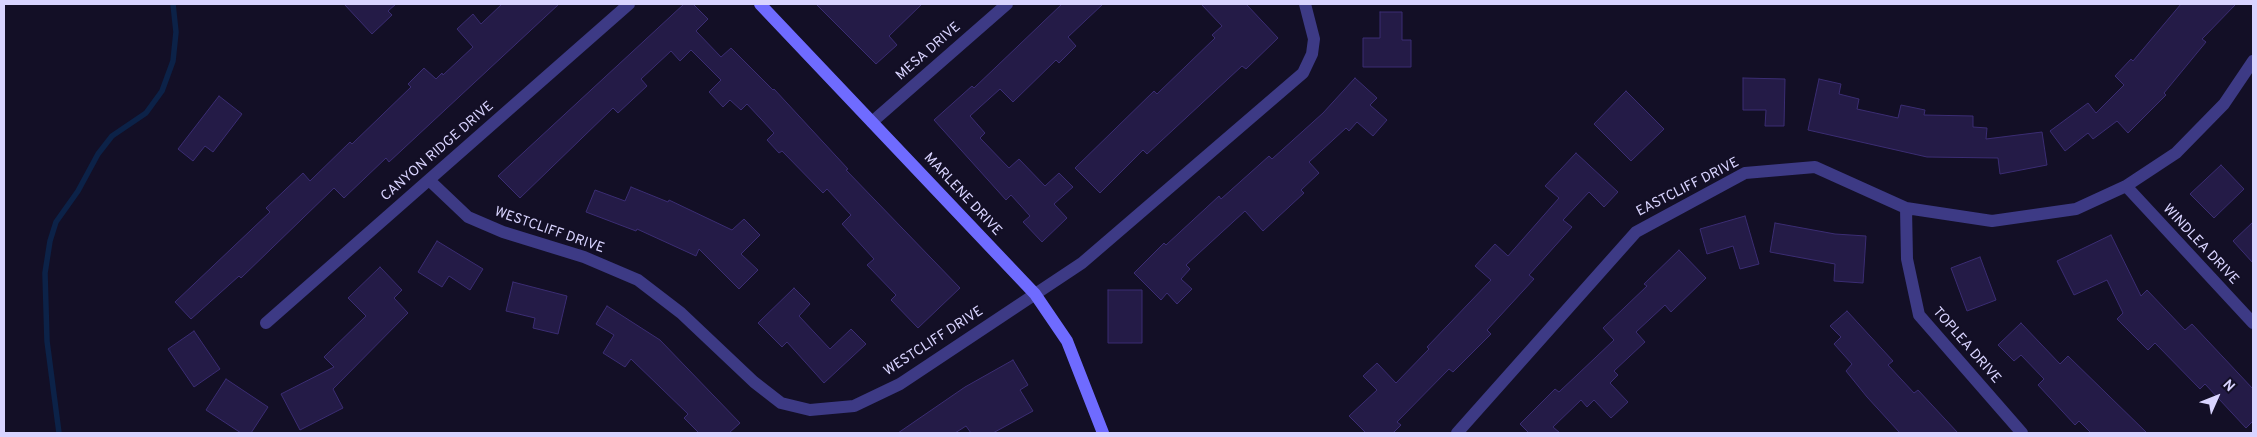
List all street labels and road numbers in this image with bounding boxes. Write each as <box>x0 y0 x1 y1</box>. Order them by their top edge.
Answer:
street label: MESA DRIVE <box>893 19 965 85</box>
street label: CANYON RIDGE DRIVE <box>378 99 498 205</box>
street label: MARLENE DRIVE <box>919 150 1005 240</box>
street label: EASTCLIFF DRIVE <box>1634 155 1742 221</box>
street label: WINDLEA DRIVE <box>2158 201 2242 289</box>
street label: WESTCLIFF DRIVE <box>492 204 606 258</box>
street label: WESTCLIFF DRIVE <box>881 304 987 380</box>
street label: TOPLEA DRIVE <box>1928 304 2004 388</box>

